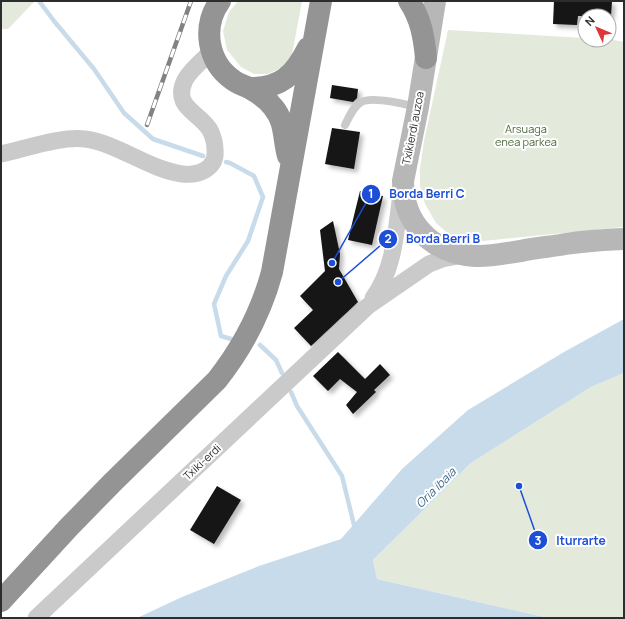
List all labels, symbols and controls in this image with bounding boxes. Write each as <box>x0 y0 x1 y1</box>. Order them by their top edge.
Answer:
north arrow <box>577 8 617 48</box>
text: N <box>581 13 598 29</box>
street label: Txikierdi auzoa <box>398 90 427 166</box>
park label: Arsuaga enea parkea <box>495 121 557 149</box>
callout: Borda Berri C <box>361 182 473 206</box>
text: 1 <box>368 185 374 202</box>
text: Borda Berri C <box>389 185 465 202</box>
callout: Borda Berri B <box>378 227 488 251</box>
text: 2 <box>384 230 392 247</box>
text: Borda Berri B <box>406 230 480 247</box>
street label: Txiki-erdi <box>180 440 224 483</box>
water label: Oria ibaia <box>412 463 461 512</box>
callout: Iturrarte <box>528 528 613 552</box>
text: 3 <box>535 532 542 549</box>
text: Iturrarte <box>556 532 606 549</box>

